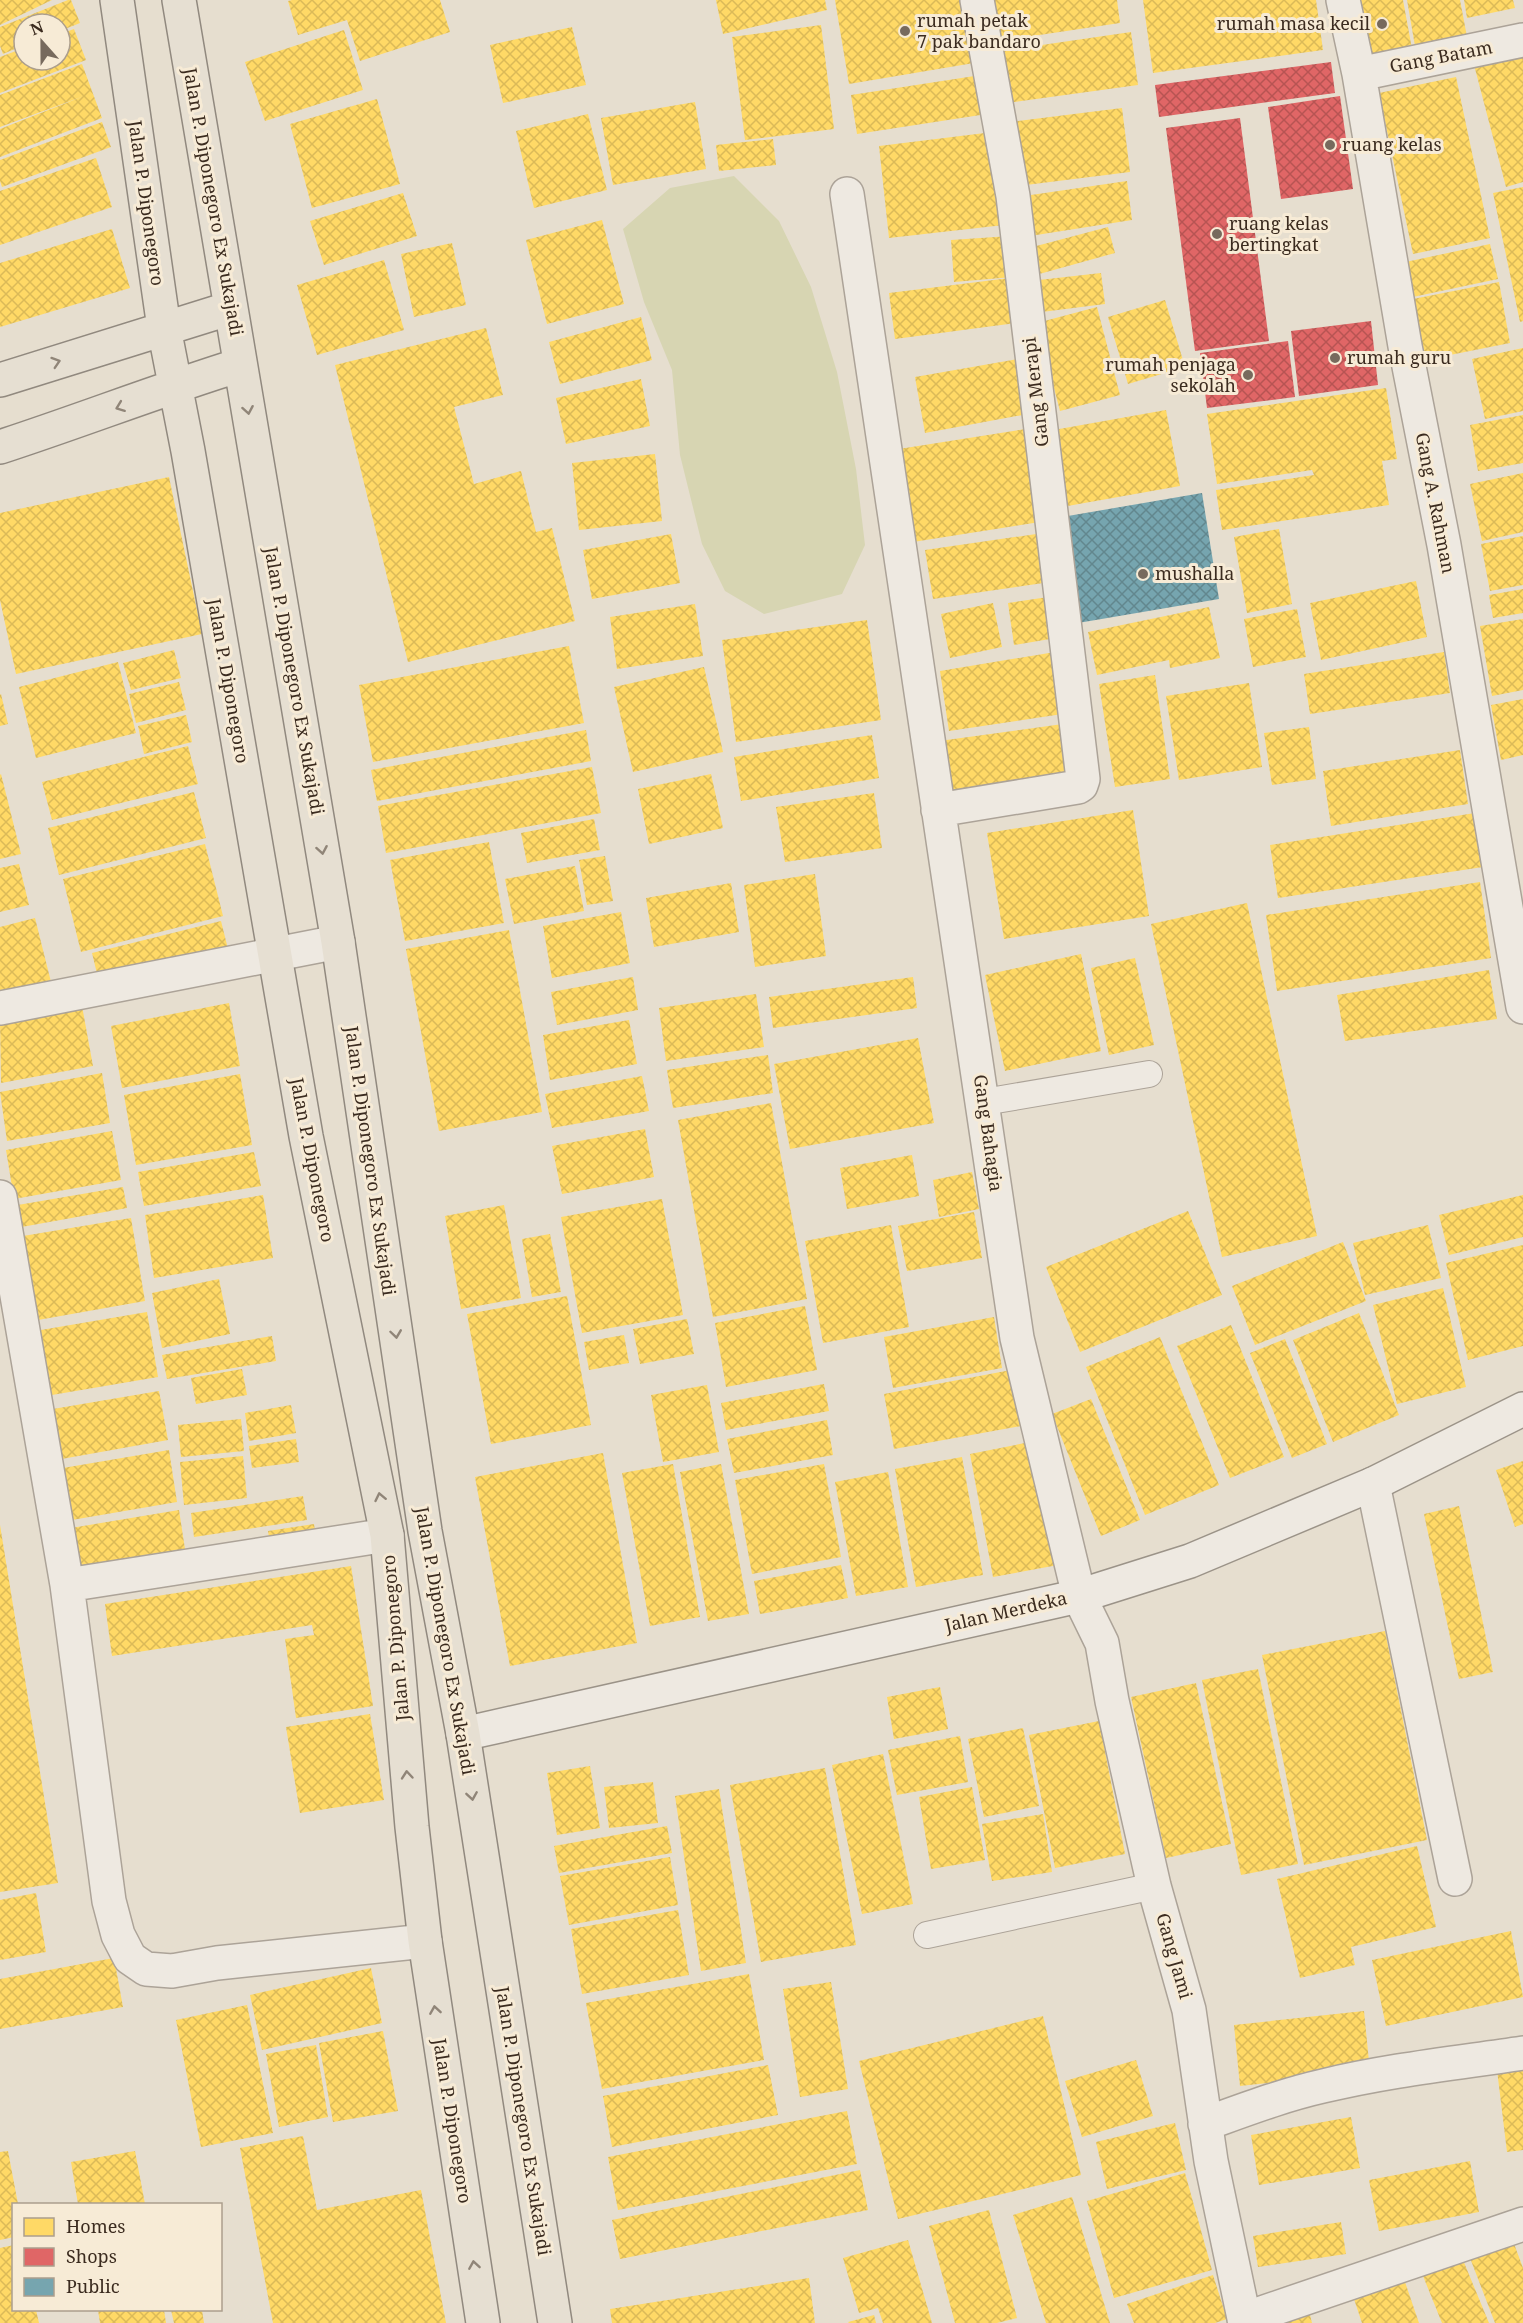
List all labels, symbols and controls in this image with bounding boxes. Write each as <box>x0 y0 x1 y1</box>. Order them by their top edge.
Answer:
place label: rumah petak 7 pak bandaro <box>917 8 1041 53</box>
place label: rumah masa kecil <box>1217 11 1370 35</box>
north arrow <box>12 12 72 72</box>
text: N <box>27 15 47 41</box>
marker: rumah masa kecil <box>1375 17 1389 31</box>
marker: rumah petak 7 pak bandaro <box>898 24 912 38</box>
street label: Gang Batam <box>1387 34 1494 78</box>
street label: Jalan P. Diponegoro Ex Sukajadi <box>178 65 249 338</box>
street label: Jalan P. Diponegoro <box>123 118 170 287</box>
place label: ruang kelas <box>1342 132 1442 156</box>
marker: ruang kelas <box>1323 138 1337 152</box>
place label: ruang kelas bertingkat <box>1229 211 1329 256</box>
marker: ruang kelas bertingkat <box>1210 227 1224 241</box>
street label: Gang Merapi <box>1016 336 1054 448</box>
place label: rumah guru <box>1347 345 1452 369</box>
marker: rumah guru <box>1328 351 1342 365</box>
place label: rumah penjaga sekolah <box>1105 352 1236 397</box>
one-way arrow <box>50 357 61 369</box>
marker: rumah penjaga sekolah <box>1241 368 1255 382</box>
one-way arrow <box>115 399 126 412</box>
one-way arrow <box>241 404 254 414</box>
street label: Gang A. Rahman <box>1411 430 1461 576</box>
street label: Jalan P. Diponegoro Ex Sukajadi <box>259 544 330 817</box>
place label: mushalla <box>1155 561 1234 585</box>
marker: mushalla <box>1136 567 1150 581</box>
street label: Jalan P. Diponegoro <box>203 596 255 765</box>
one-way arrow <box>316 846 328 855</box>
street label: Jalan P. Diponegoro Ex Sukajadi <box>340 1023 402 1298</box>
street label: Gang Bahagia <box>969 1073 1009 1193</box>
street label: Jalan P. Diponegoro <box>285 1075 341 1244</box>
one-way arrow <box>389 1329 401 1339</box>
one-way arrow <box>374 1493 387 1503</box>
street label: Jalan P. Diponegoro Ex Sukajadi <box>410 1504 481 1777</box>
street label: Jalan P. Diponegoro <box>376 1554 414 1723</box>
street label: Jalan Merdeka <box>941 1585 1069 1637</box>
one-way arrow <box>401 1770 414 1779</box>
one-way arrow <box>466 1791 478 1800</box>
street label: Gang Jami <box>1151 1910 1199 2002</box>
street label: Jalan P. Diponegoro Ex Sukajadi <box>491 1984 557 2257</box>
one-way arrow <box>430 2005 442 2015</box>
street label: Jalan P. Diponegoro <box>428 2036 478 2205</box>
legend <box>12 2203 222 2311</box>
text: Homes <box>66 2214 125 2238</box>
text: Shops <box>66 2244 117 2268</box>
one-way arrow <box>469 2261 481 2270</box>
text: Public <box>66 2274 120 2298</box>

